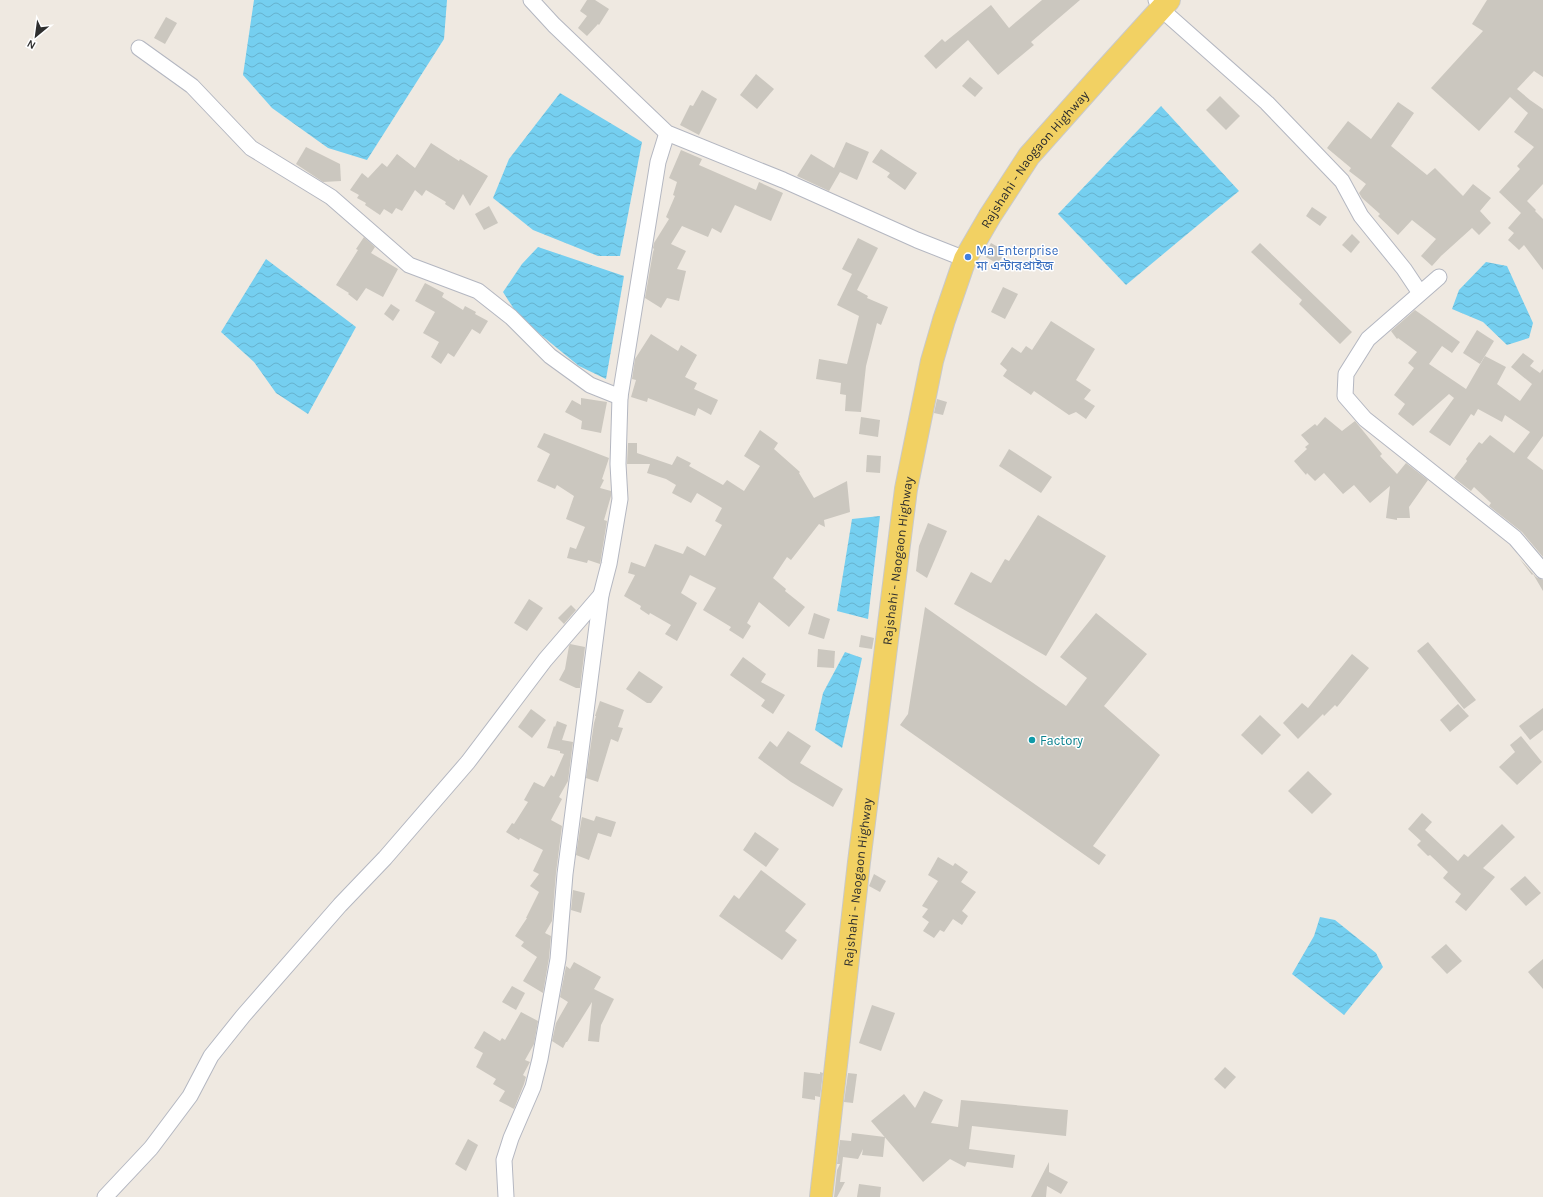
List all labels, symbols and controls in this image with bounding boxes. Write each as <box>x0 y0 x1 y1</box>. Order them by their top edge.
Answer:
north arrow <box>16 16 56 56</box>
text: N <box>25 37 38 52</box>
street label: Rajshahi - Naogaon Highway <box>978 87 1092 231</box>
place label: Ma Enterprise মা এন্টারপ্রাইজ <box>975 243 1059 273</box>
marker: Ma Enterprise মা এন্টারপ্রাইজ <box>963 252 973 262</box>
street label: Rajshahi - Naogaon Highway <box>879 475 916 646</box>
place label: Factory <box>1040 733 1083 748</box>
marker: Factory <box>1027 735 1037 745</box>
street label: Rajshahi - Naogaon Highway <box>840 797 875 967</box>

